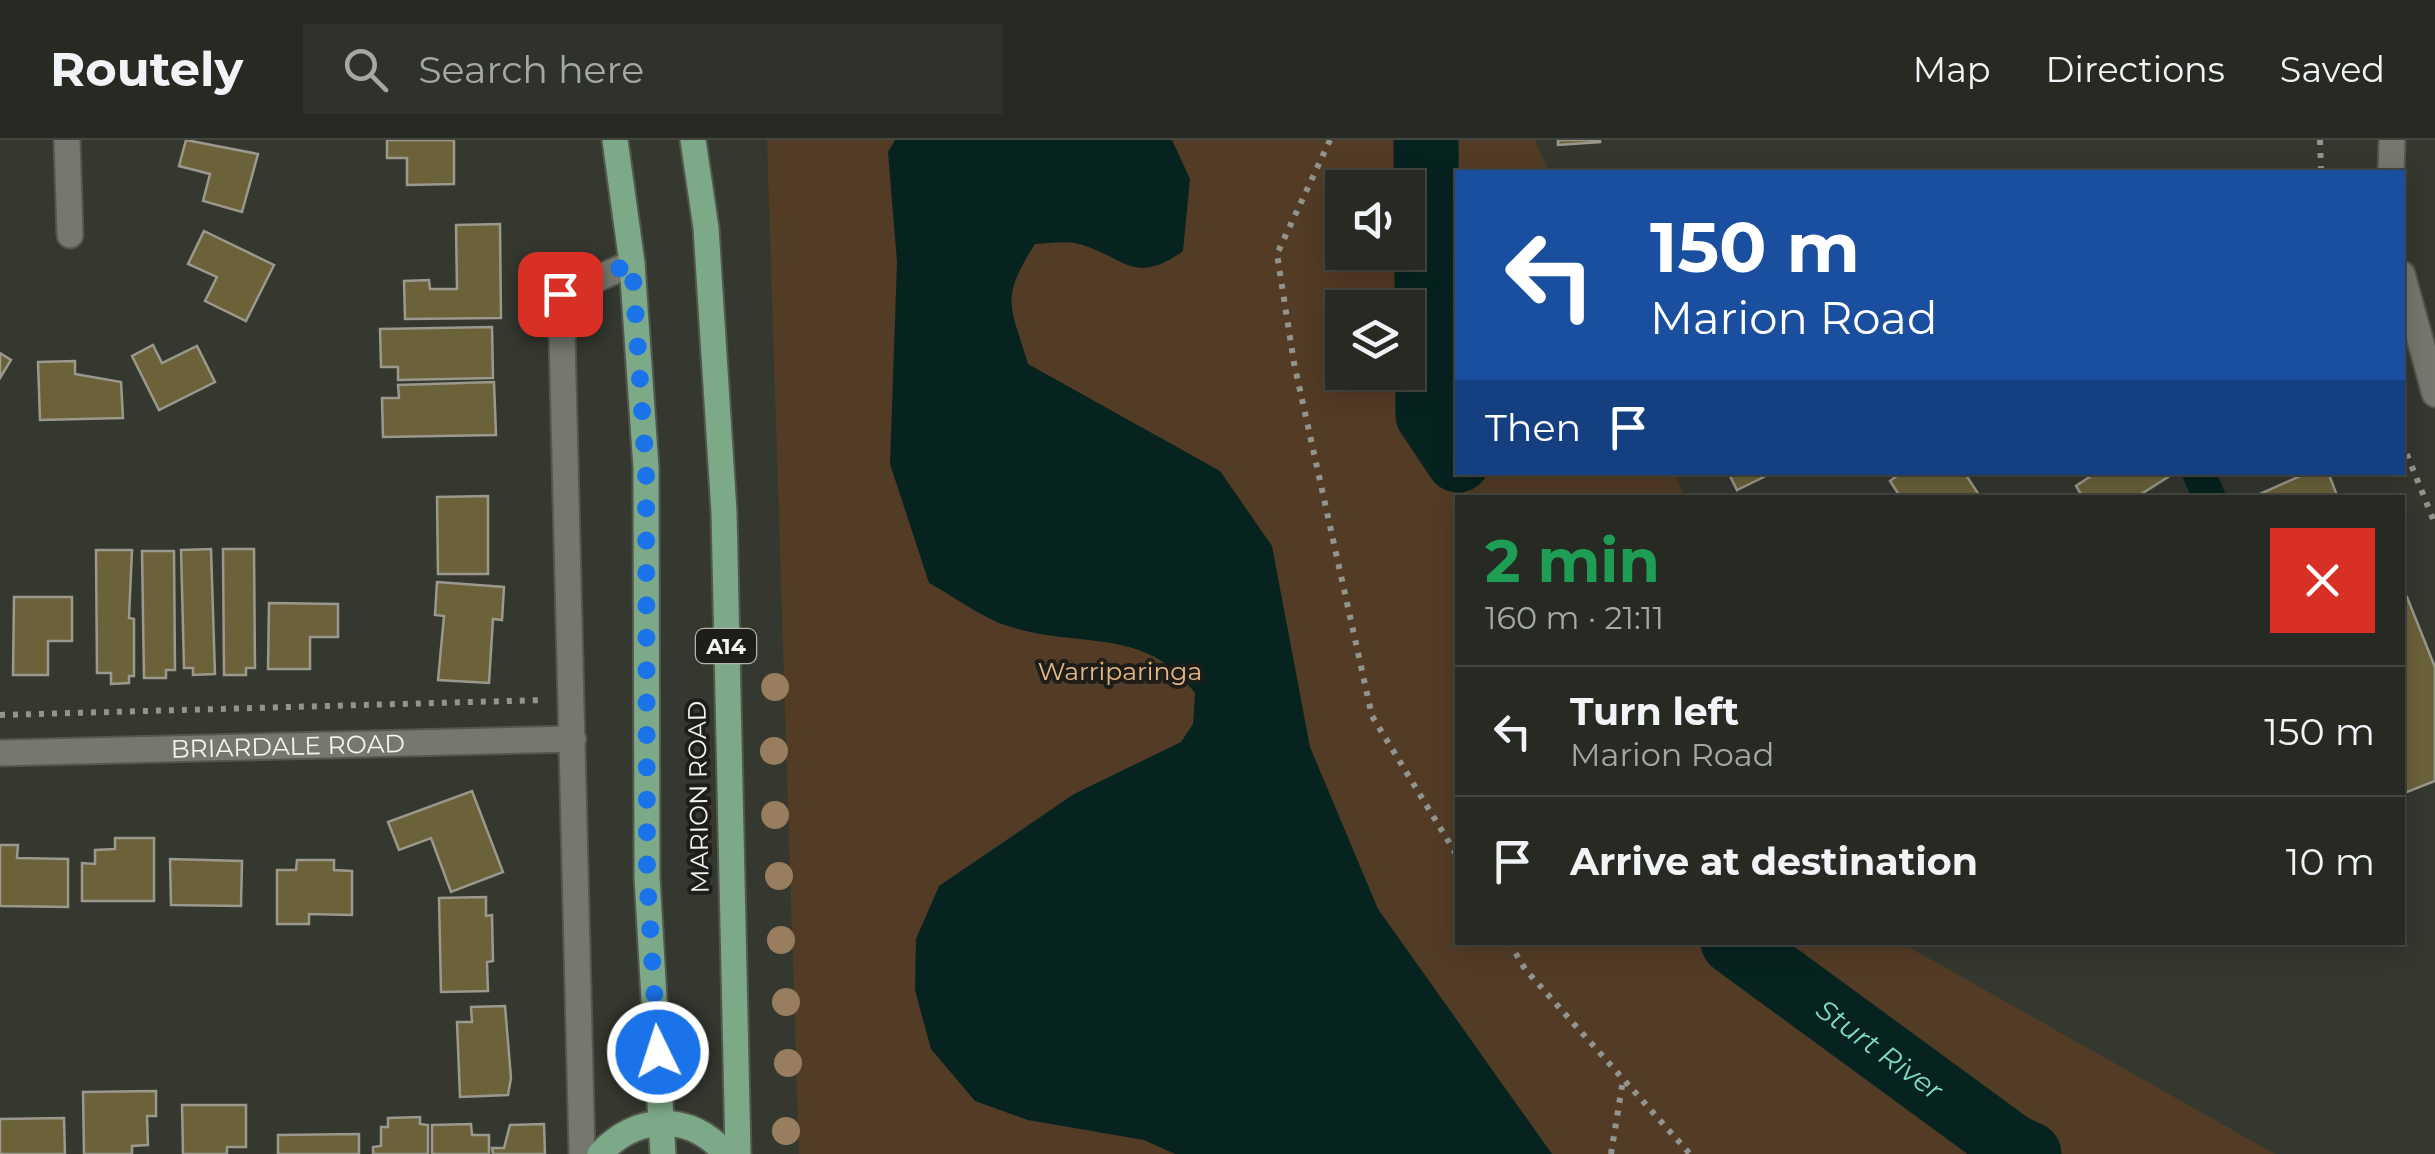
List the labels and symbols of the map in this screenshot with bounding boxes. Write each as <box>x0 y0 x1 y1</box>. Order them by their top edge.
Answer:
pin <box>518 252 603 337</box>
road number: A14 <box>696 629 756 663</box>
park label: Warriparinga <box>1038 656 1202 686</box>
street label: MARION ROAD <box>681 700 715 894</box>
street label: BRIARDALE ROAD <box>170 728 405 764</box>
water label: Sturt River <box>1810 992 1950 1108</box>
position arrow <box>606 1000 710 1104</box>

